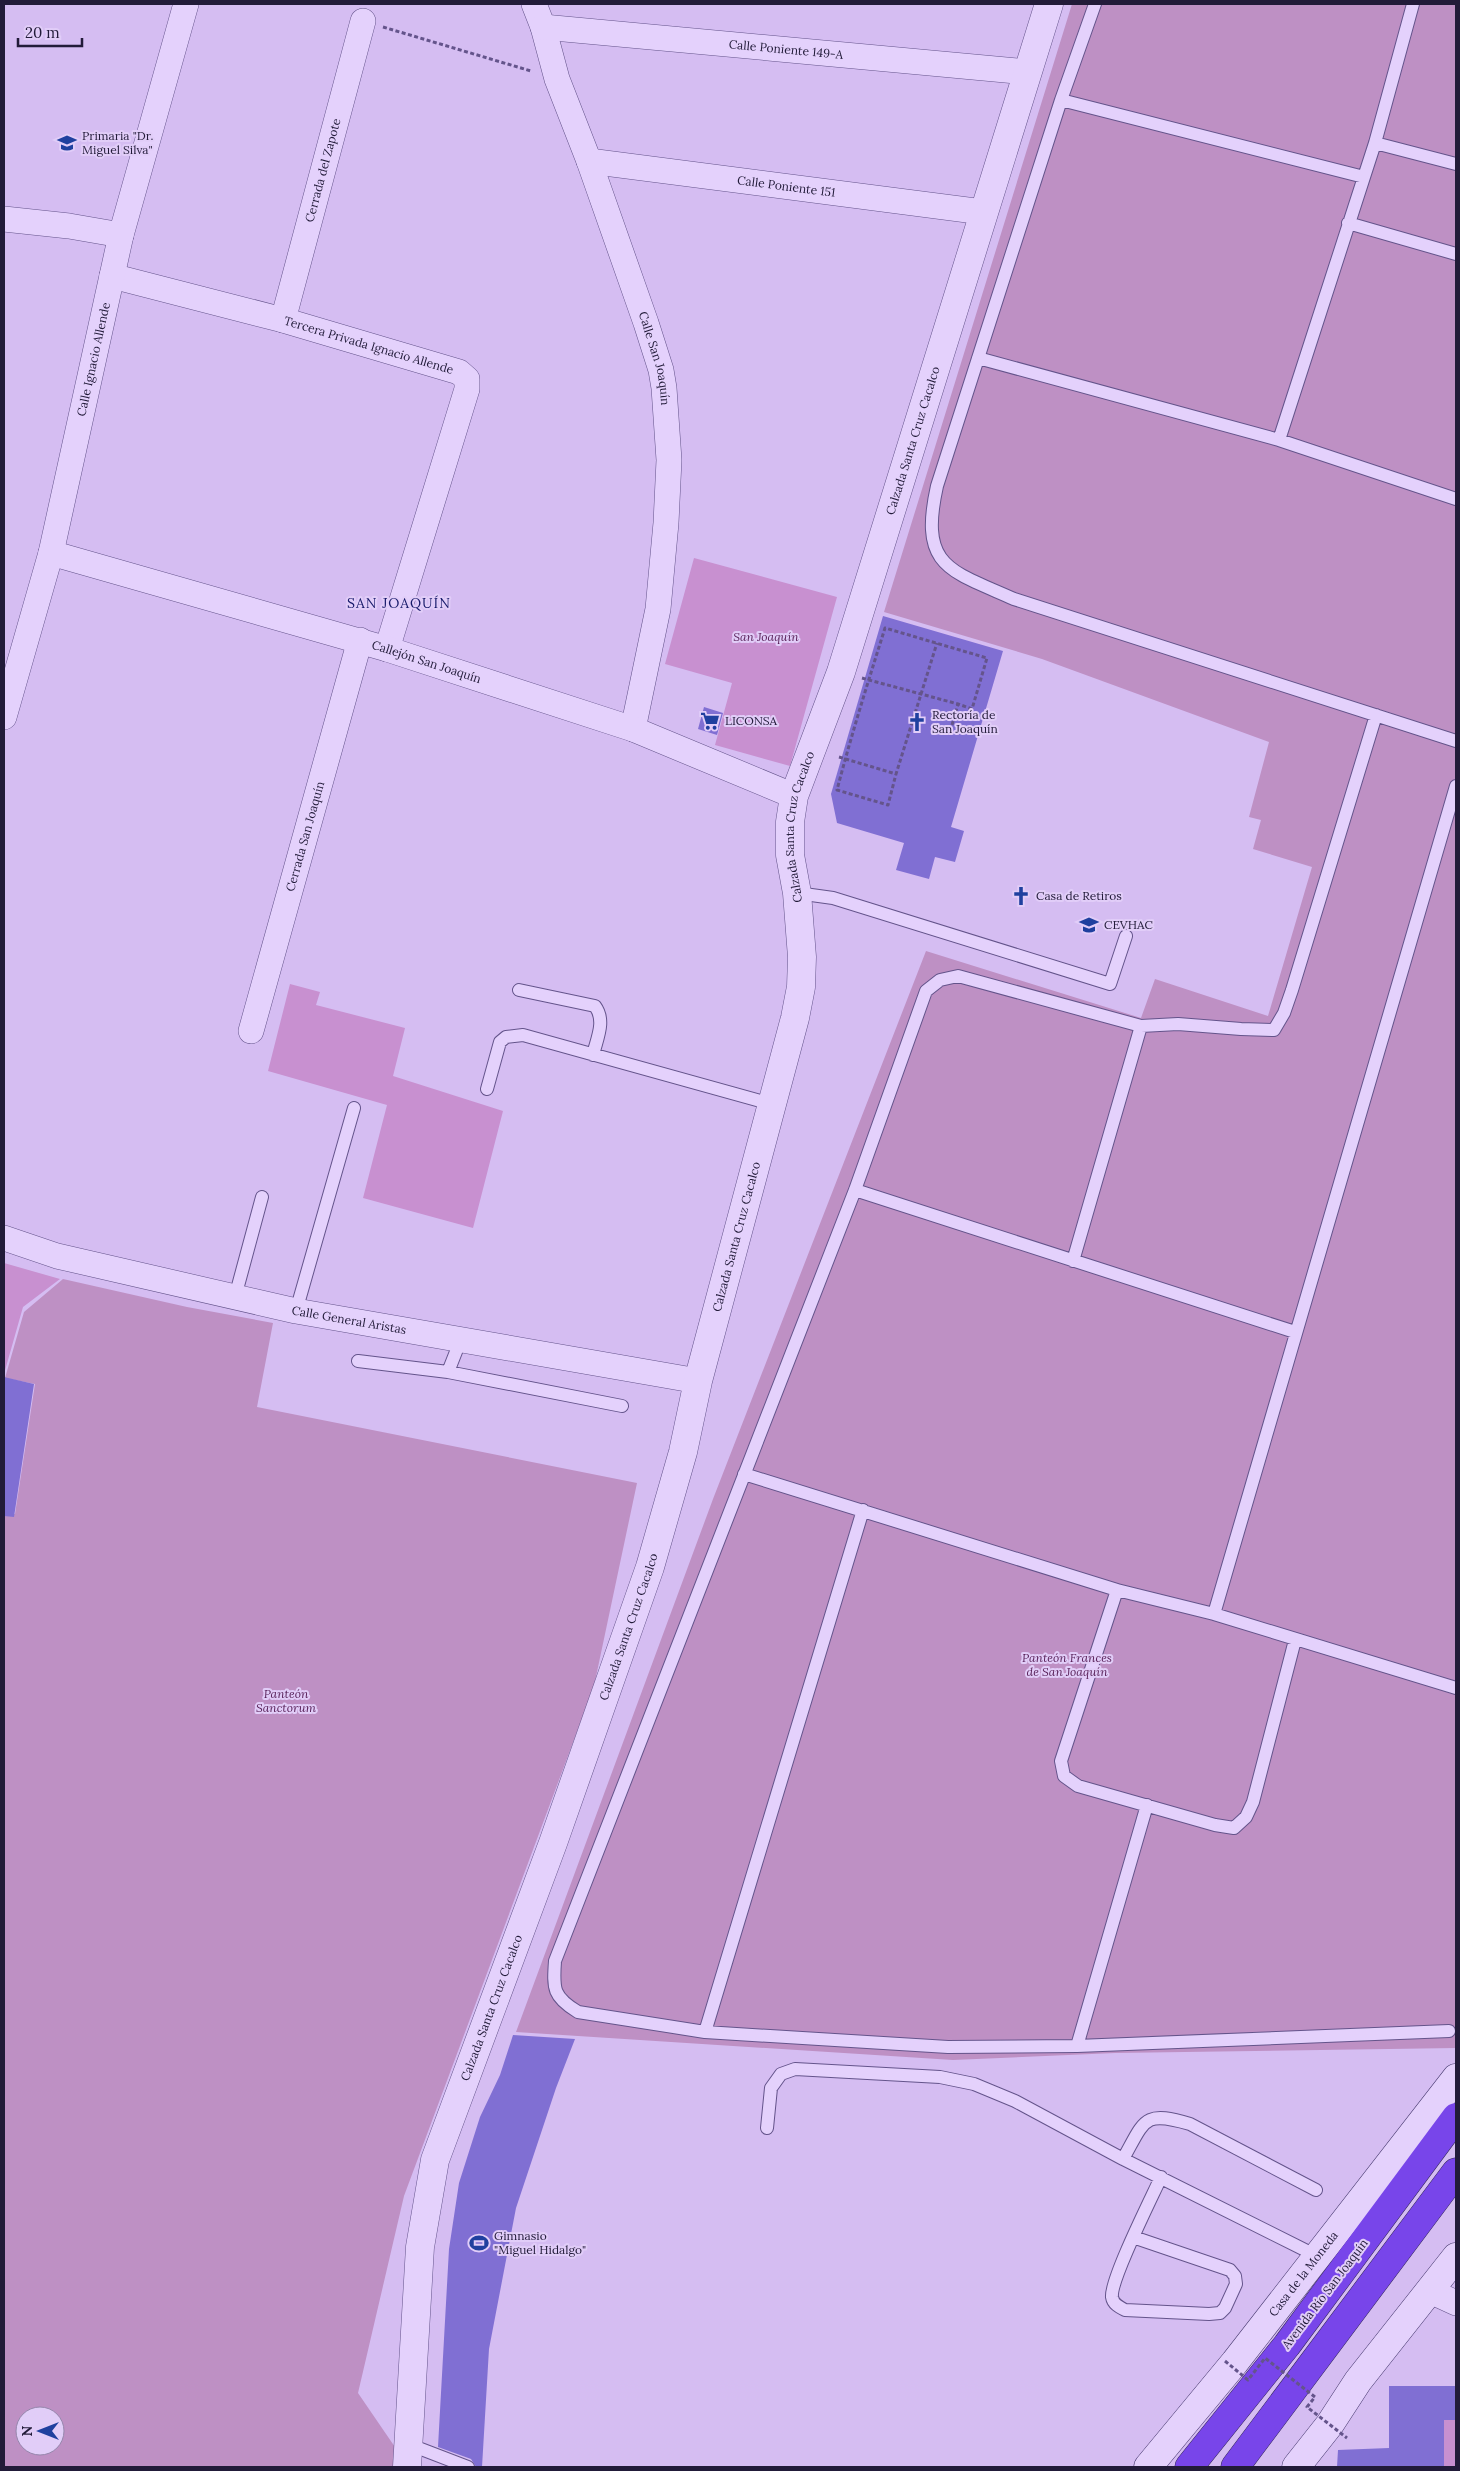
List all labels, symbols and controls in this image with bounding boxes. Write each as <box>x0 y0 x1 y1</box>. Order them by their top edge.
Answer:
scale bar <box>18 15 81 47</box>
text: 20 m <box>25 23 60 42</box>
street label: Calle Poniente 149-A <box>728 36 844 62</box>
street label: Cerrada del Zapote <box>302 116 344 224</box>
place label: Primaria "Dr. Miguel Silva" <box>82 128 153 157</box>
school or university icon: Primaria "Dr. Miguel Silva" <box>56 132 78 154</box>
street label: Calle Poniente 151 <box>736 172 836 200</box>
street label: Calle Ignacio Allende <box>73 300 113 418</box>
street label: Calle San Joaquín <box>636 309 673 406</box>
street label: Tercera Privada Ignacio Allende <box>282 313 456 377</box>
street label: Calzada Santa Cruz Cacalco <box>882 364 943 517</box>
district label: SAN JOAQUÍN <box>347 594 451 612</box>
park label: San Joaquín <box>733 629 799 644</box>
street label: Callejón San Joaquín <box>370 637 483 686</box>
place label: Rectoría de San Joaquín <box>932 707 998 736</box>
supermarket icon: LICONSA <box>699 710 721 732</box>
church icon: Rectoría de San Joaquín <box>906 711 928 733</box>
place label: LICONSA <box>725 713 778 728</box>
street label: Calzada Santa Cruz Cacalco <box>782 749 817 903</box>
street label: Cerrada San Joaquín <box>282 779 327 893</box>
church icon: Casa de Retiros <box>1010 885 1032 907</box>
place label: Casa de Retiros <box>1036 888 1122 903</box>
school or university icon: CEVHAC <box>1078 914 1100 936</box>
place label: CEVHAC <box>1104 917 1154 932</box>
street label: Calzada Santa Cruz Cacalco <box>709 1160 763 1313</box>
street label: Calle General Aristas <box>290 1302 408 1337</box>
street label: Calzada Santa Cruz Cacalco <box>596 1551 661 1702</box>
park label: Panteón Frances de San Joaquín <box>1022 1650 1112 1679</box>
park label: Panteón Sanctorum <box>256 1686 317 1715</box>
street label: Calzada Santa Cruz Cacalco <box>457 1933 525 2083</box>
place label: Gimnasio "Miguel Hidalgo" <box>494 2228 586 2257</box>
street label: Casa de la Moneda <box>1265 2228 1341 2319</box>
sports icon: Gimnasio "Miguel Hidalgo" <box>468 2232 490 2254</box>
street label: Avenida Río San Joaquín <box>1278 2236 1371 2352</box>
north arrow <box>15 2406 65 2456</box>
text: N <box>18 2425 36 2436</box>

